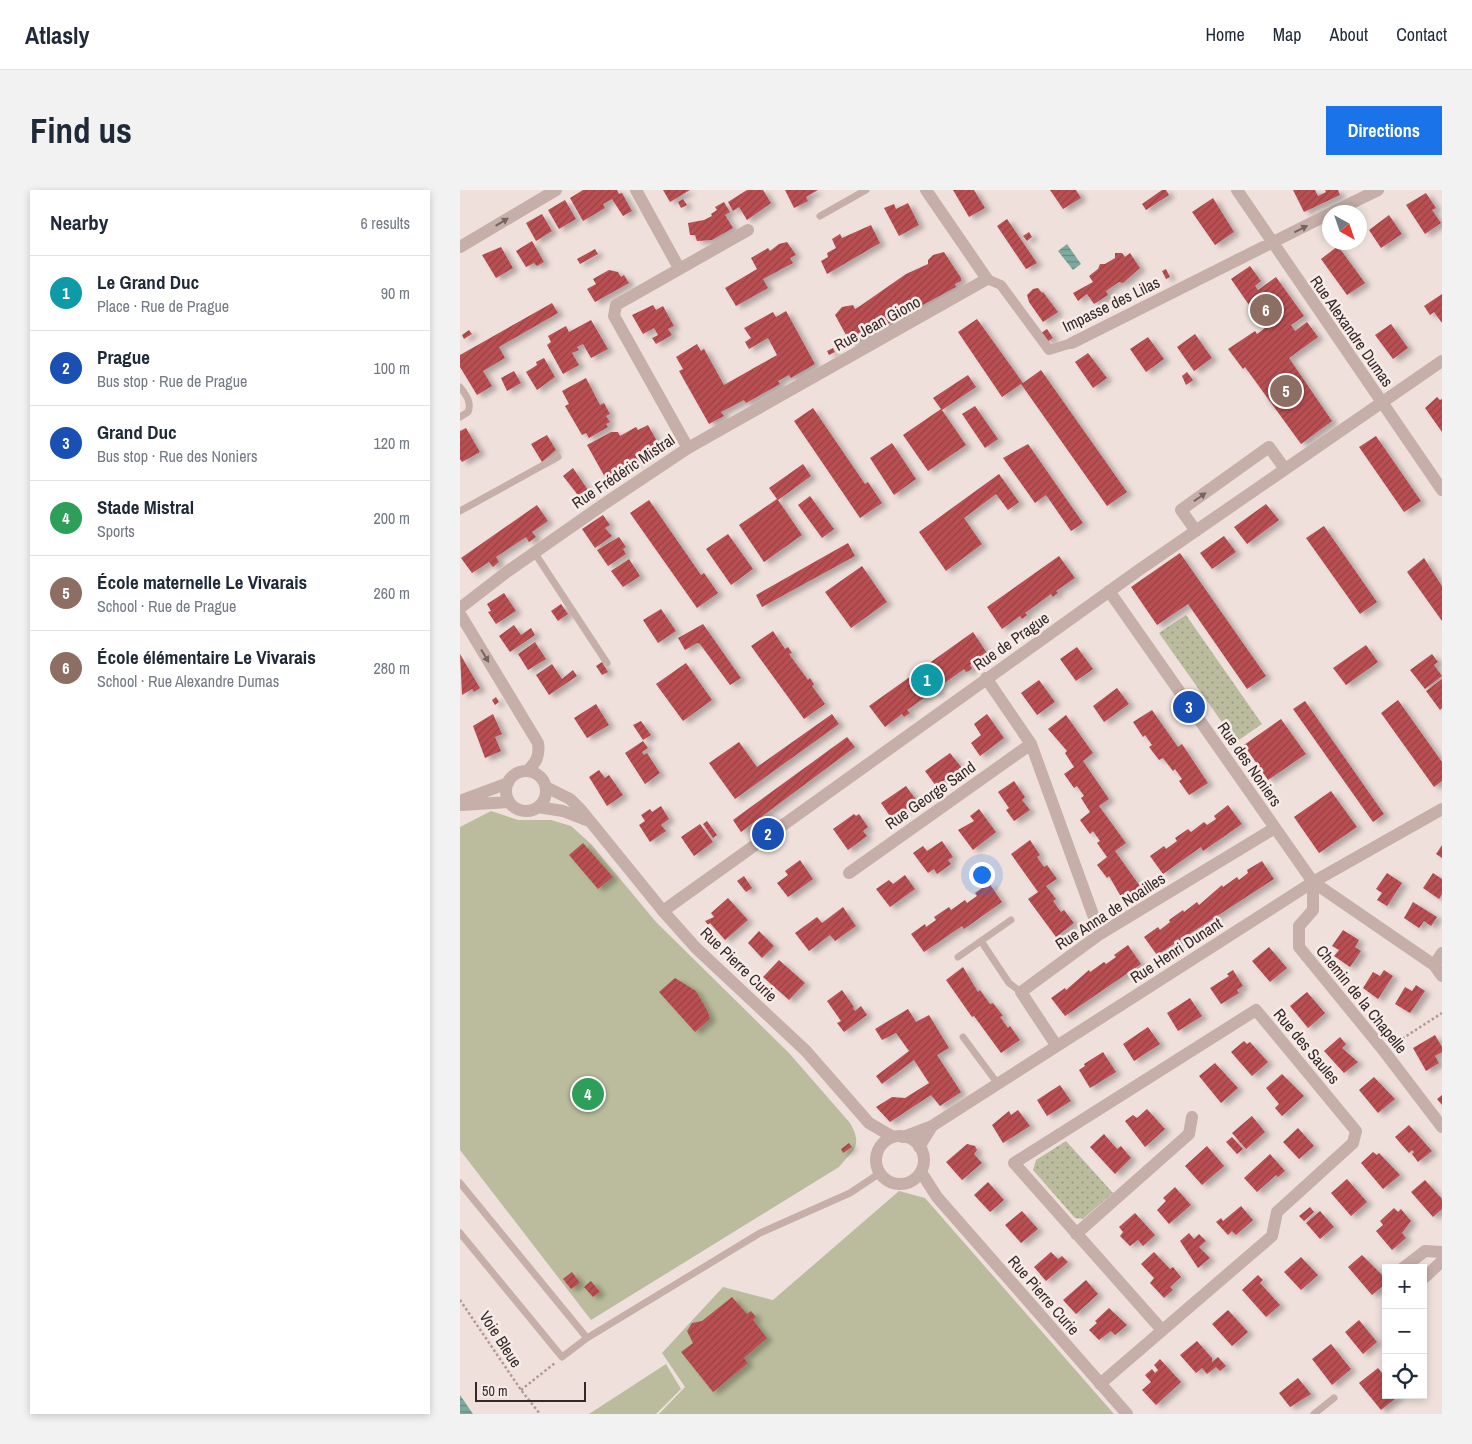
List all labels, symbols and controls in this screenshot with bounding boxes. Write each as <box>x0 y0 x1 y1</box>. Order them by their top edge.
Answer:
text: Atlasly <box>25 19 90 51</box>
text: Home <box>1205 22 1245 47</box>
text: Map <box>1273 22 1302 47</box>
text: About <box>1330 22 1368 47</box>
text: Contact <box>1396 22 1447 47</box>
button: Directions <box>1326 106 1442 155</box>
text: Find us <box>30 107 132 154</box>
north arrow <box>1322 205 1367 250</box>
text: Nearby <box>50 208 108 237</box>
text: 6 results <box>360 212 410 234</box>
one-way arrow <box>495 218 508 227</box>
one-way arrow <box>1293 225 1308 233</box>
text: Le Grand Duc <box>97 269 199 295</box>
street label: Impasse des Lilas <box>1059 271 1163 337</box>
street label: Rue Alexandre Dumas <box>1305 271 1399 391</box>
text: 1 <box>62 282 70 304</box>
text: 90 m <box>381 282 410 304</box>
street label: Rue Jean Giono <box>830 290 924 356</box>
pin: 6 <box>1250 291 1282 329</box>
text: Place · Rue de Prague <box>97 295 229 317</box>
text: Prague <box>97 344 150 370</box>
text: 2 <box>62 357 70 379</box>
text: 100 m <box>374 357 410 379</box>
text: Bus stop · Rue de Prague <box>97 370 247 392</box>
pin: 5 <box>1270 372 1302 410</box>
text: Grand Duc <box>97 419 177 445</box>
street label: Rue Frédéric Mistral <box>567 428 679 514</box>
text: 3 <box>62 432 70 454</box>
text: 120 m <box>374 432 410 454</box>
text: Bus stop · Rue des Noniers <box>97 445 257 467</box>
one-way arrow <box>1193 492 1207 502</box>
text: Stade Mistral <box>97 494 194 520</box>
text: 4 <box>62 507 70 529</box>
text: 200 m <box>374 507 410 529</box>
text: Sports <box>97 520 135 542</box>
text: École maternelle Le Vivarais <box>97 569 307 595</box>
text: 5 <box>62 582 70 604</box>
text: 260 m <box>374 582 410 604</box>
text: School · Rue de Prague <box>97 595 236 617</box>
street label: Rue de Prague <box>969 607 1053 675</box>
text: École élémentaire Le Vivarais <box>97 644 316 670</box>
one-way arrow <box>481 649 490 663</box>
text: 6 <box>62 657 70 679</box>
text: 280 m <box>374 657 410 679</box>
pin: 1 <box>911 661 943 699</box>
text: School · Rue Alexandre Dumas <box>97 670 279 692</box>
pin: 3 <box>1173 688 1205 726</box>
street label: Rue des Noniers <box>1213 717 1287 811</box>
street label: Rue George Sand <box>880 756 980 834</box>
pin: 2 <box>752 815 784 853</box>
your location <box>969 862 995 888</box>
street label: Rue Anna de Noailles <box>1051 867 1169 955</box>
street label: Rue Henri Dunant <box>1126 912 1227 988</box>
street label: Rue Pierre Curie <box>696 922 782 1006</box>
street label: Chemin de la Chapelle <box>1311 940 1413 1058</box>
street label: Rue des Saules <box>1269 1003 1345 1089</box>
pin: 4 <box>572 1075 604 1113</box>
street label: Rue Pierre Curie <box>1003 1250 1085 1340</box>
map controls <box>1382 1264 1427 1399</box>
button: + <box>1382 1264 1427 1309</box>
street label: Voie Bleue <box>474 1306 528 1372</box>
button: − <box>1382 1309 1427 1354</box>
button: locate <box>1382 1354 1427 1399</box>
scale bar <box>475 1379 586 1402</box>
text: 50 m <box>482 1382 508 1400</box>

